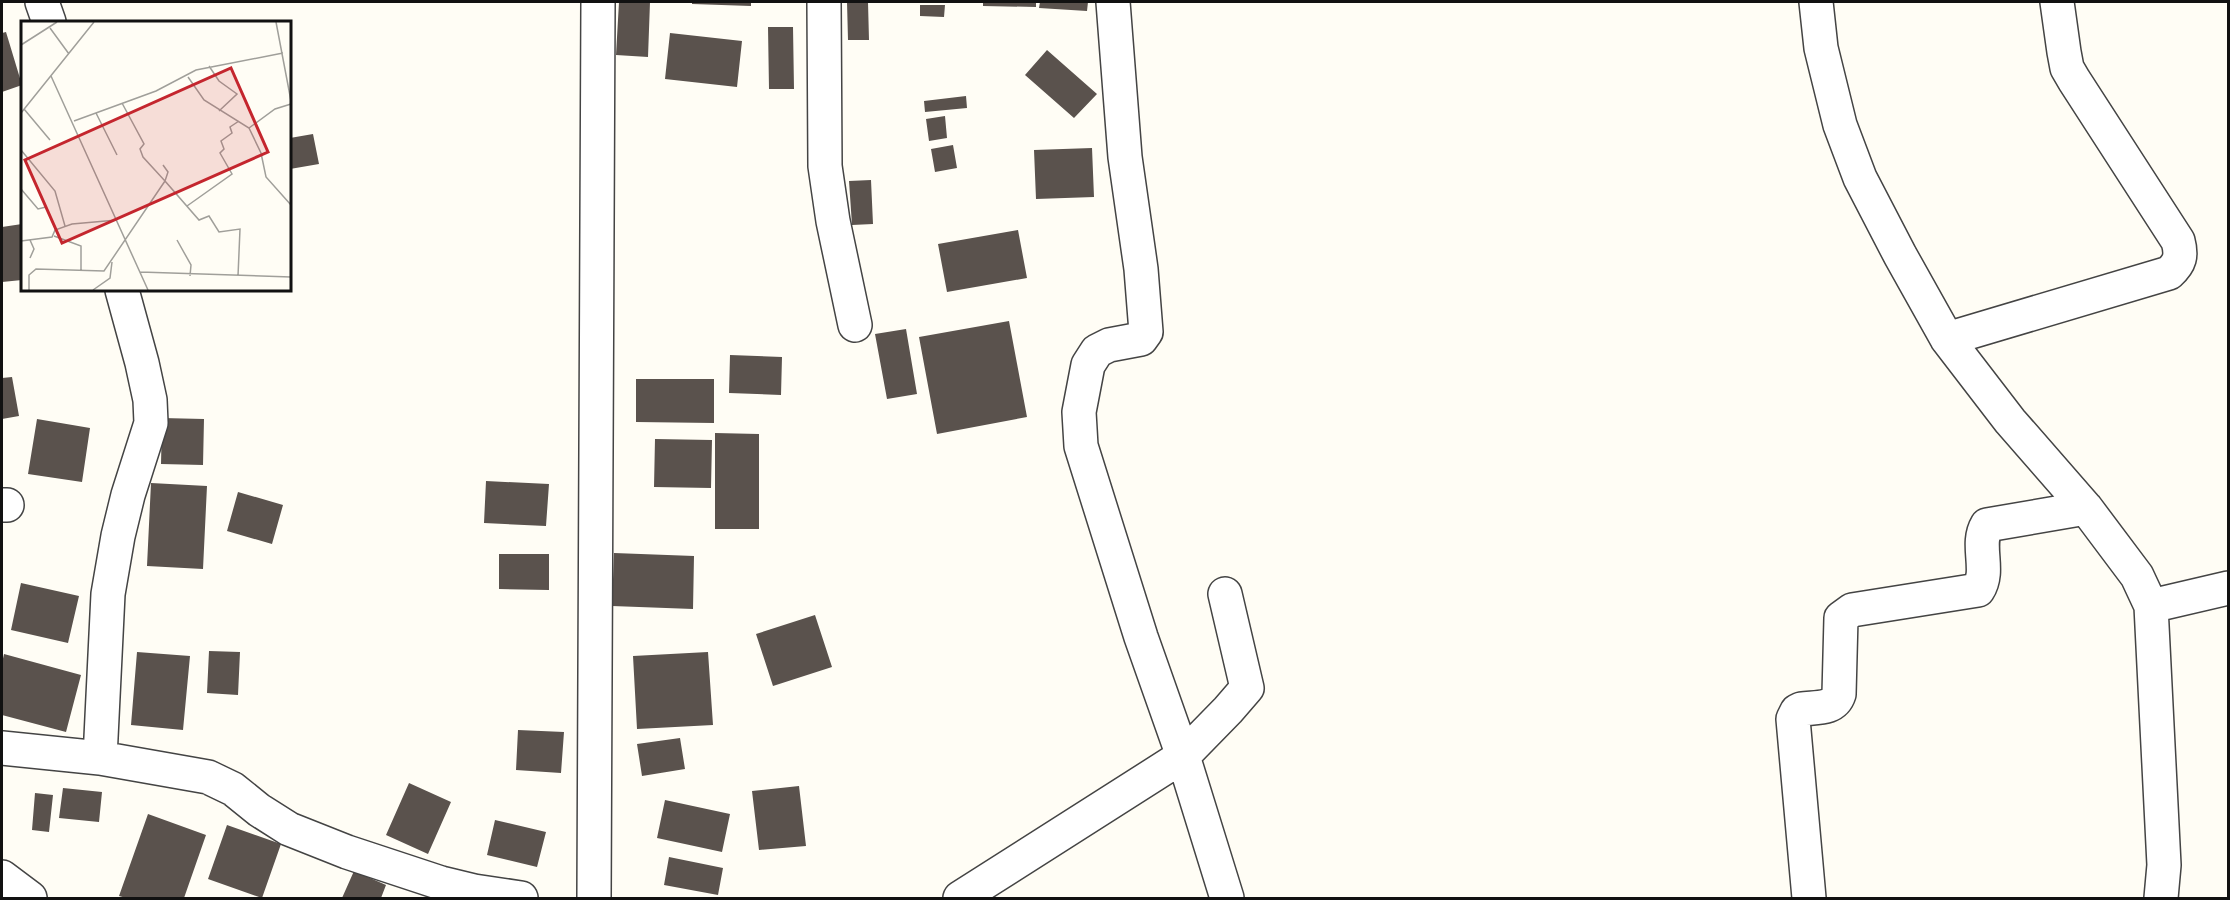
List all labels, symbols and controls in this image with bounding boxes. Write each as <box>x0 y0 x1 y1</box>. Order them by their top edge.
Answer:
inset map <box>21 21 291 291</box>

